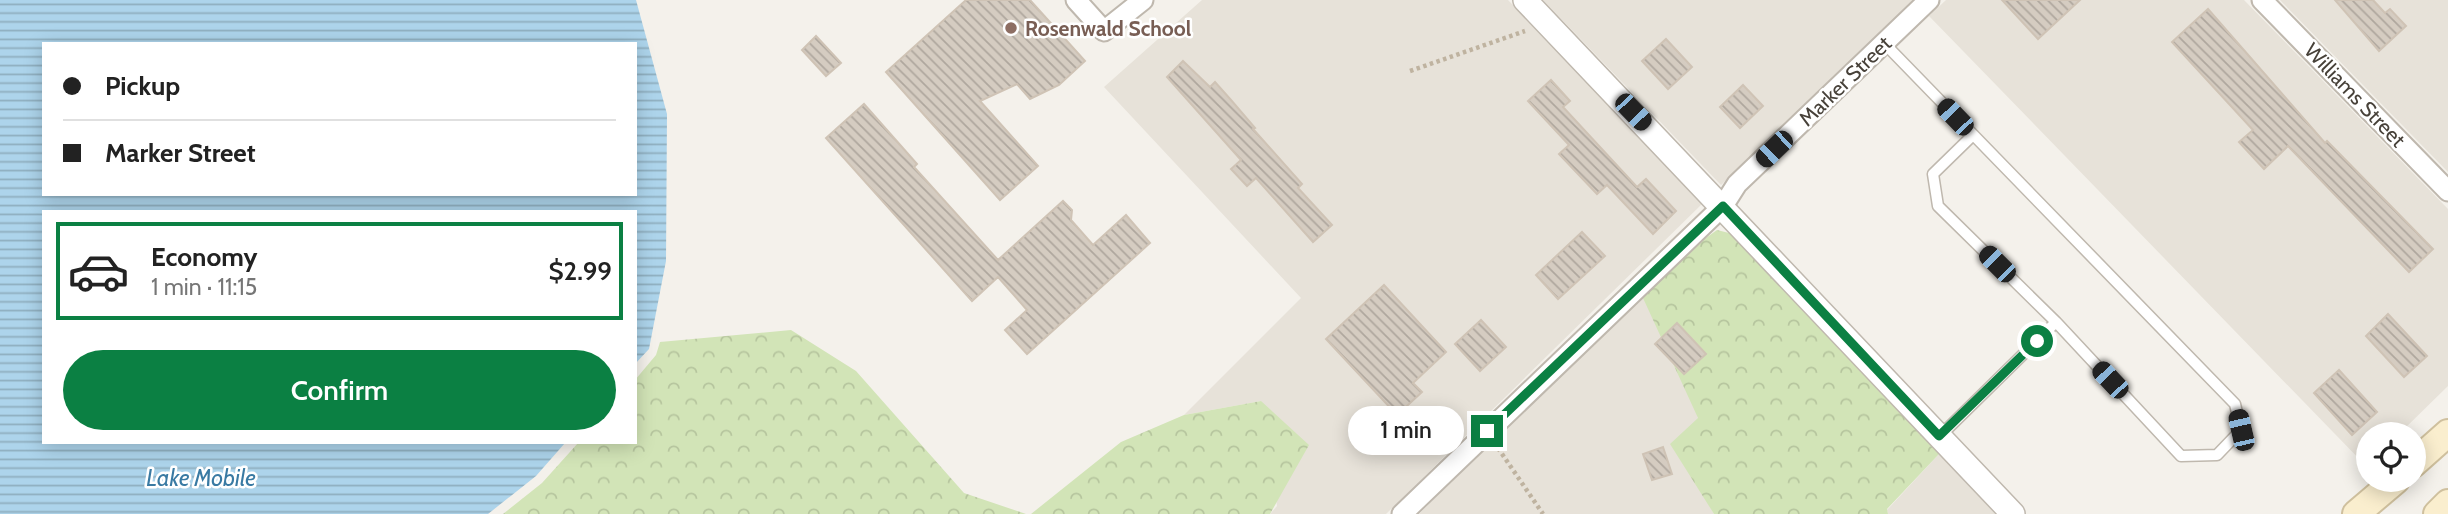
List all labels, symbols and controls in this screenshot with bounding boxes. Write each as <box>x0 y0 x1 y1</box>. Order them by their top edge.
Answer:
place label: Rosenwald School <box>1025 16 1192 41</box>
marker: Rosenwald School <box>1003 20 1019 36</box>
street label: Marker Street <box>1794 31 1896 131</box>
street label: Williams Street <box>2299 38 2411 152</box>
text: Pickup <box>105 70 180 102</box>
car <box>1611 90 1656 134</box>
car <box>1933 95 1978 139</box>
car <box>1752 127 1797 171</box>
text: Marker Street <box>105 137 256 169</box>
icon: car <box>67 240 130 303</box>
text: Economy <box>151 241 257 273</box>
car <box>1975 242 2020 286</box>
text: $2.99 <box>548 255 612 287</box>
text: 1 min · 11:15 <box>151 273 257 301</box>
route start <box>2021 325 2053 357</box>
button: Confirm <box>63 350 616 430</box>
car <box>2088 357 2133 403</box>
callout: 1 min <box>1347 406 1462 456</box>
car <box>2227 407 2256 453</box>
route end <box>1471 415 1503 447</box>
text: 1 min <box>1380 416 1432 444</box>
map controls <box>2356 422 2426 492</box>
button: locate <box>2356 422 2426 492</box>
water label: Lake Mobile <box>146 464 256 492</box>

